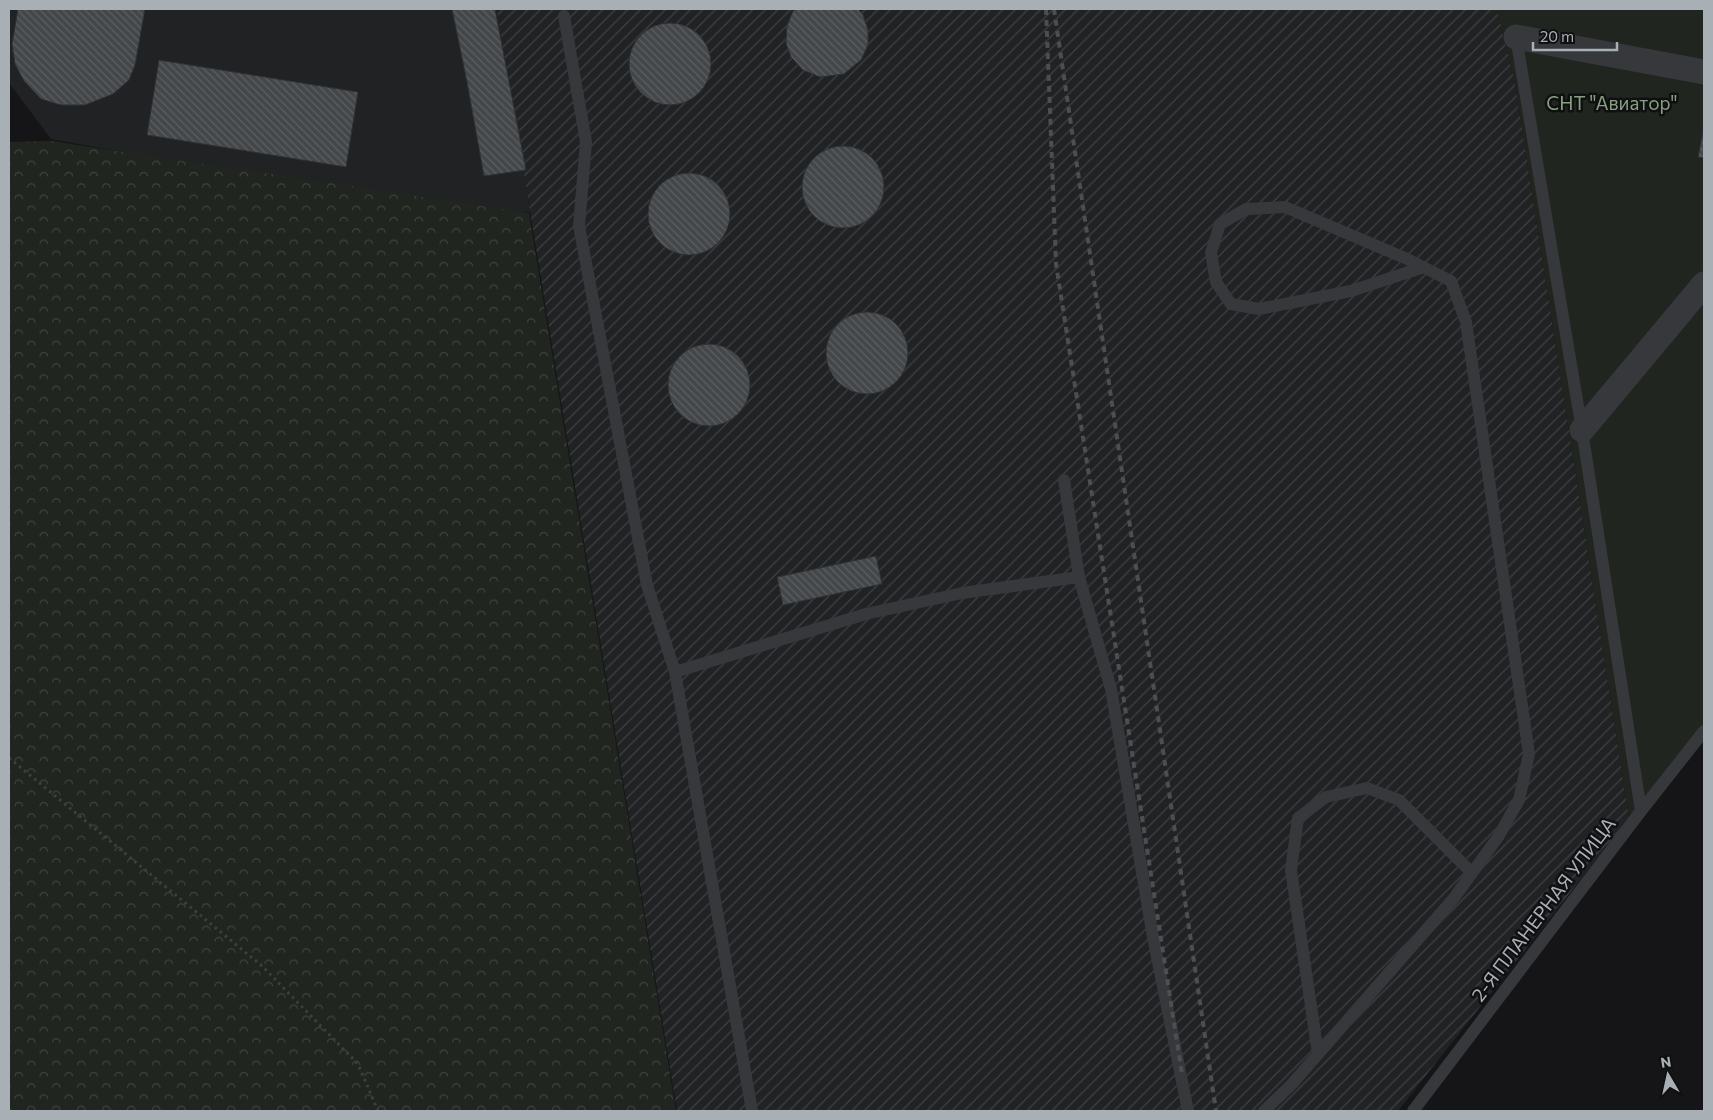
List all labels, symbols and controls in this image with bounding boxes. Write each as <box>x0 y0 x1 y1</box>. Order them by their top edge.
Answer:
scale bar <box>1533 20 1617 52</box>
text: 20 m <box>1540 27 1574 45</box>
park label: СНТ "Авиатор" <box>1546 91 1678 114</box>
street label: 2-Я ПЛАНЕРНАЯ УЛИЦА <box>1466 812 1620 1006</box>
north arrow <box>1643 1050 1693 1100</box>
text: N <box>1659 1052 1672 1071</box>

